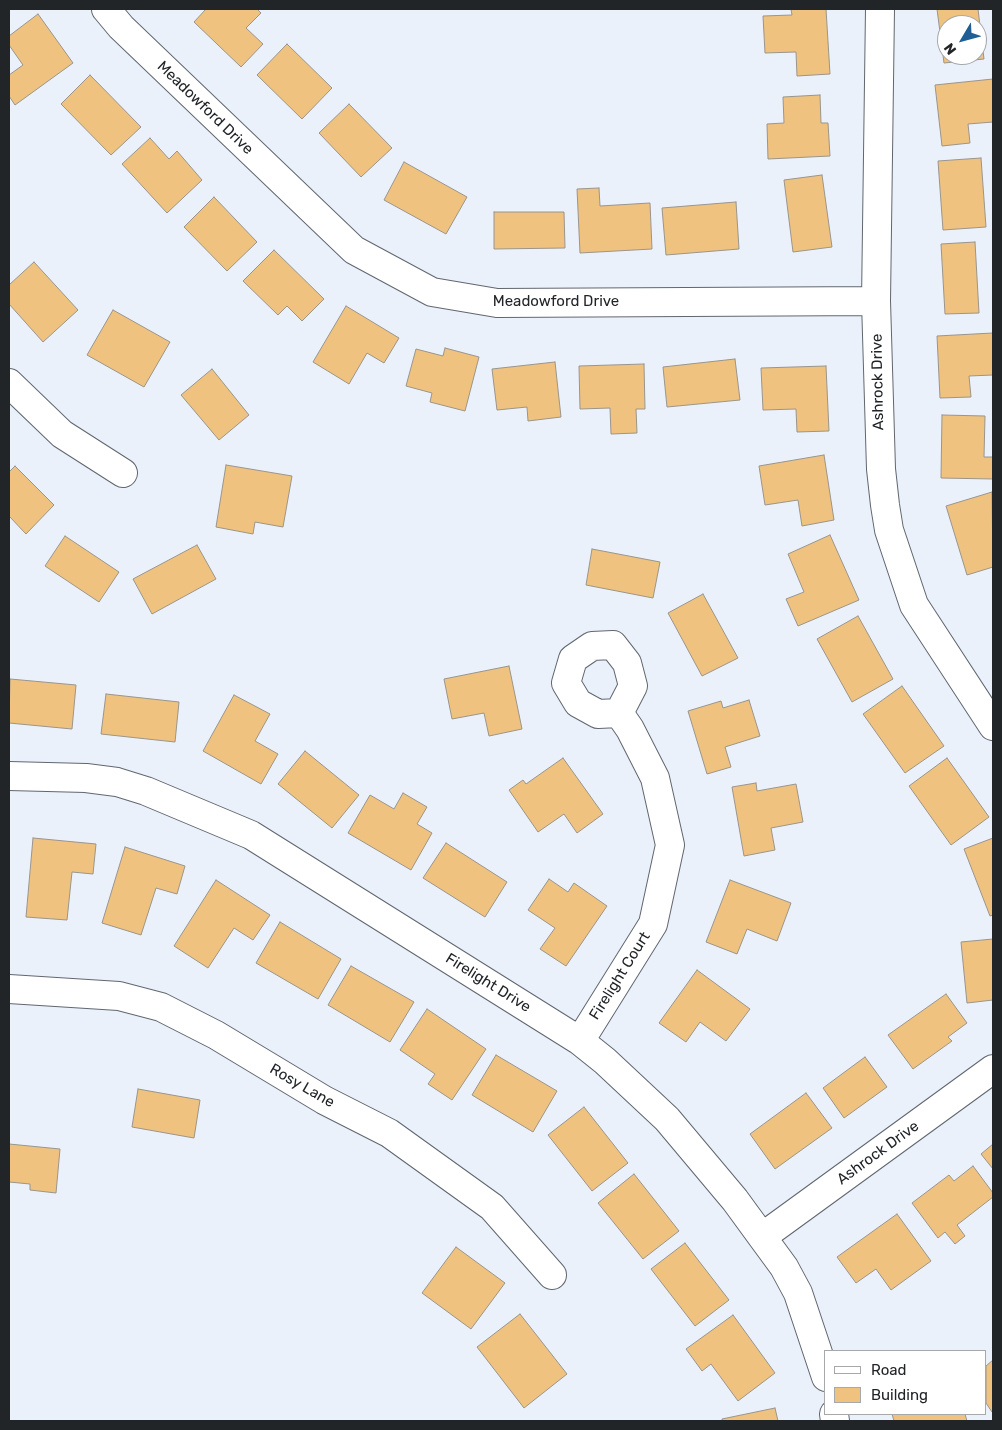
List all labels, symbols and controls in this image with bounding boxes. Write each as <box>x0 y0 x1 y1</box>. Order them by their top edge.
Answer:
north arrow <box>937 15 987 65</box>
text: N <box>941 40 960 58</box>
street label: Meadowford Drive <box>153 58 257 158</box>
street label: Meadowford Drive <box>493 293 619 311</box>
street label: Ashrock Drive <box>868 333 888 431</box>
street label: Firelight Court <box>586 929 654 1023</box>
street label: Firelight Drive <box>442 950 534 1016</box>
street label: Rosy Lane <box>266 1060 338 1112</box>
street label: Ashrock Drive <box>834 1117 922 1189</box>
legend <box>824 1350 987 1415</box>
text: Road <box>871 1361 907 1379</box>
text: Building <box>871 1386 928 1404</box>

